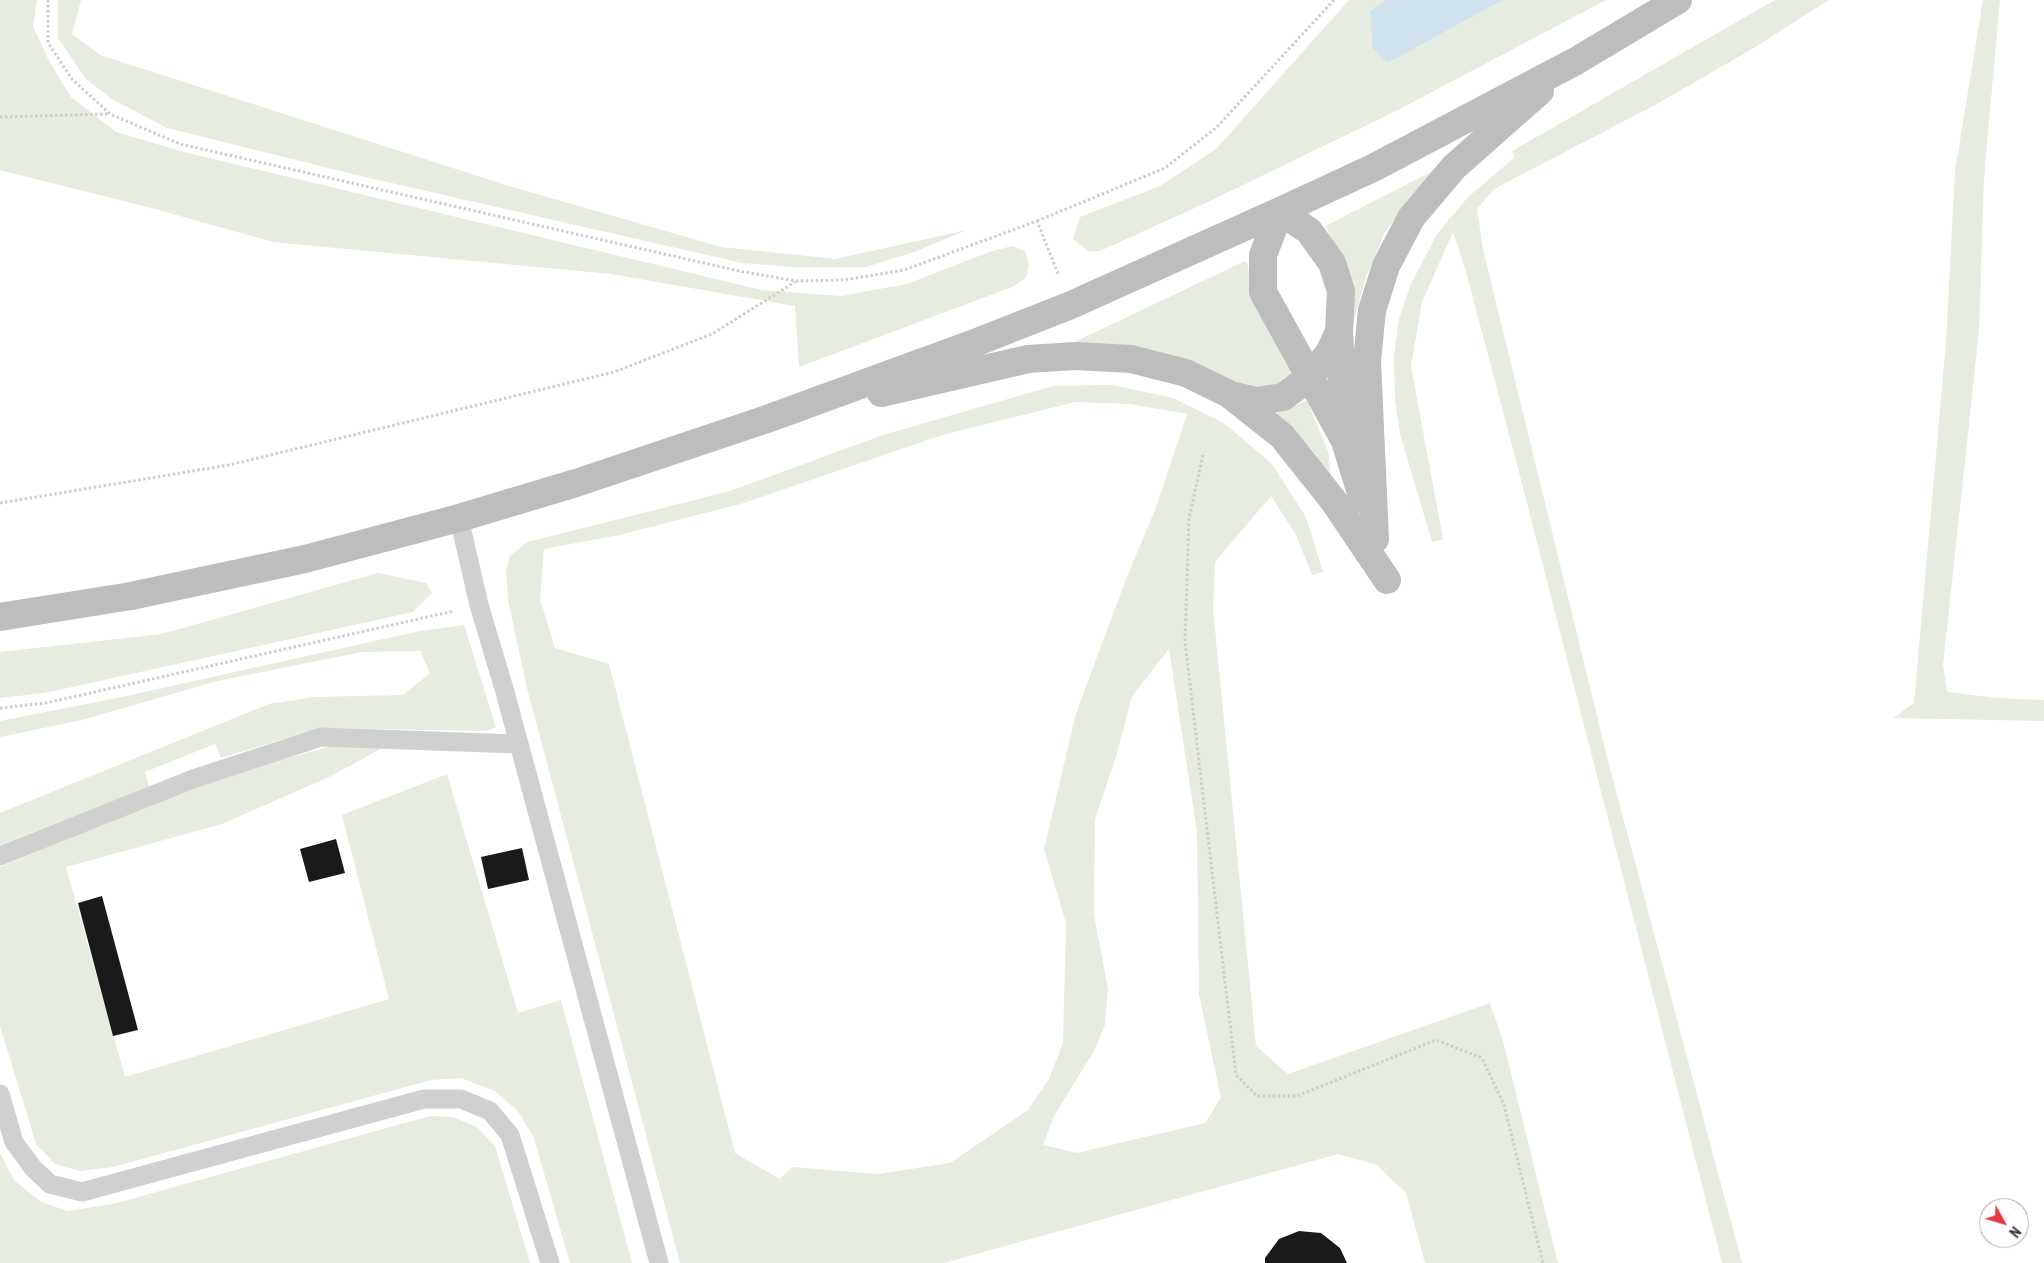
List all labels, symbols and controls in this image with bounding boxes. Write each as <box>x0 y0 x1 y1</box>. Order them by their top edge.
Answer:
north arrow <box>1979 1198 2029 1248</box>
text: N <box>2006 1223 2024 1240</box>

